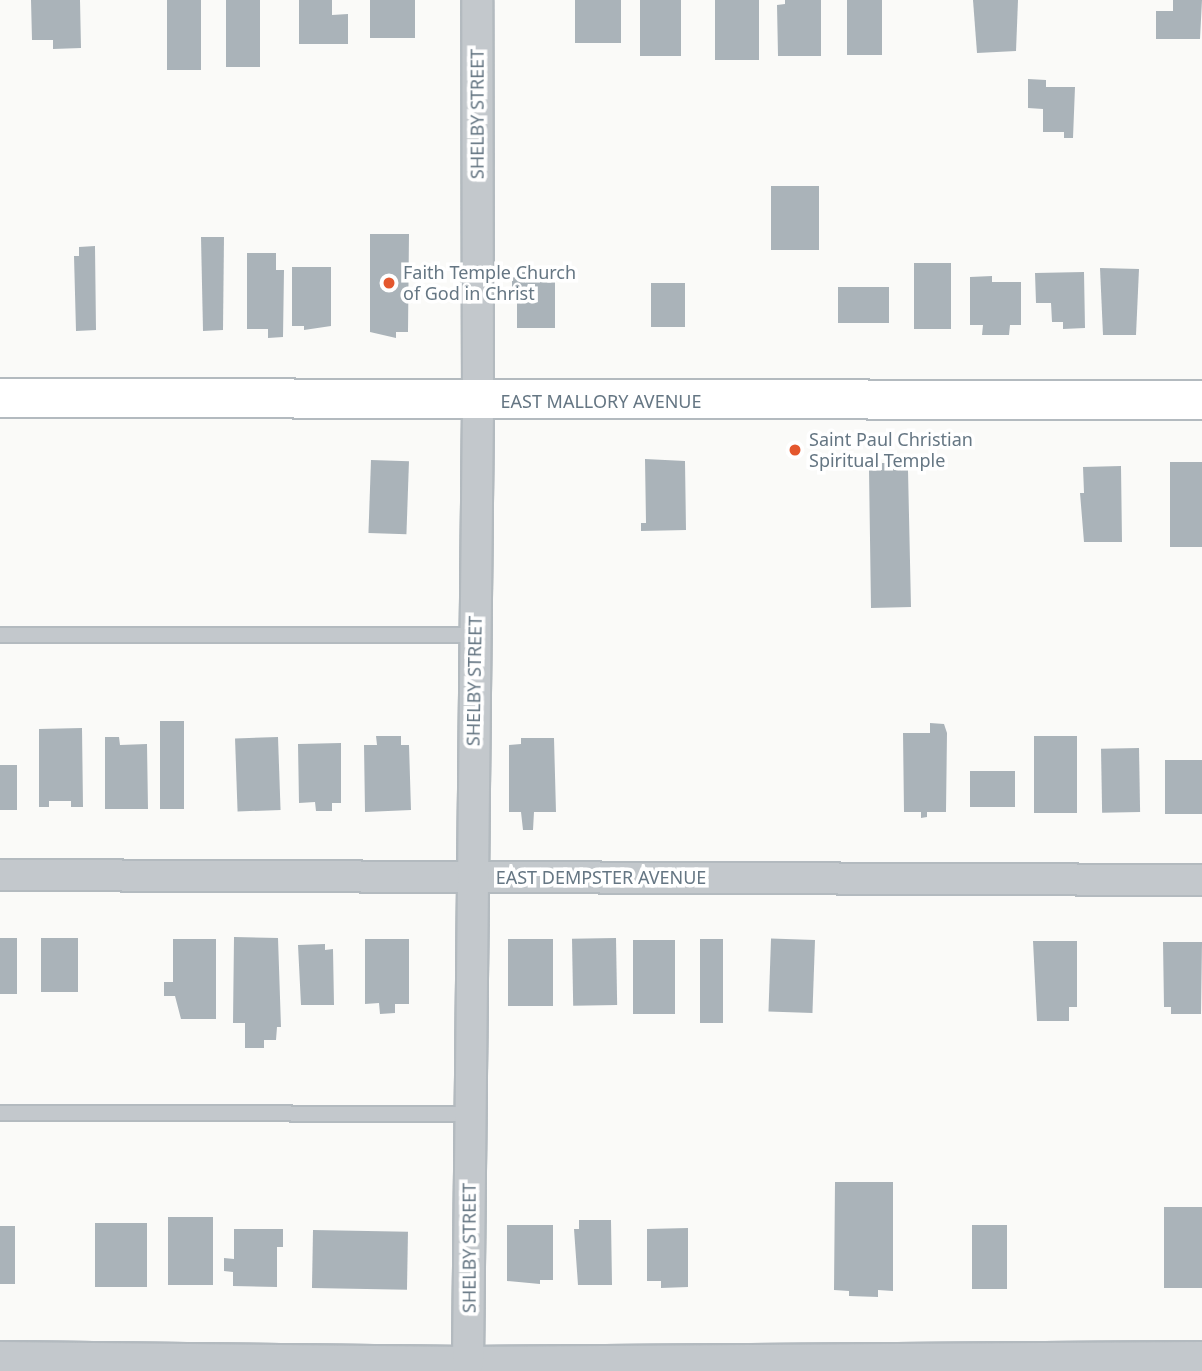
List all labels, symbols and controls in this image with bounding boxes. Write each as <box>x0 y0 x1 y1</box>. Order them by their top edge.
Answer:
street label: SHELBY STREET <box>466 49 488 179</box>
place label: Faith Temple Church of God in Christ <box>403 262 576 304</box>
marker: Faith Temple Church of God in Christ <box>381 275 397 291</box>
street label: EAST MALLORY AVENUE <box>501 390 701 412</box>
place label: Saint Paul Christian Spiritual Temple <box>809 429 973 472</box>
marker: Saint Paul Christian Spiritual Temple <box>787 442 803 458</box>
street label: SHELBY STREET <box>462 616 486 746</box>
street label: EAST DEMPSTER AVENUE <box>496 866 706 888</box>
street label: SHELBY STREET <box>458 1183 480 1313</box>

